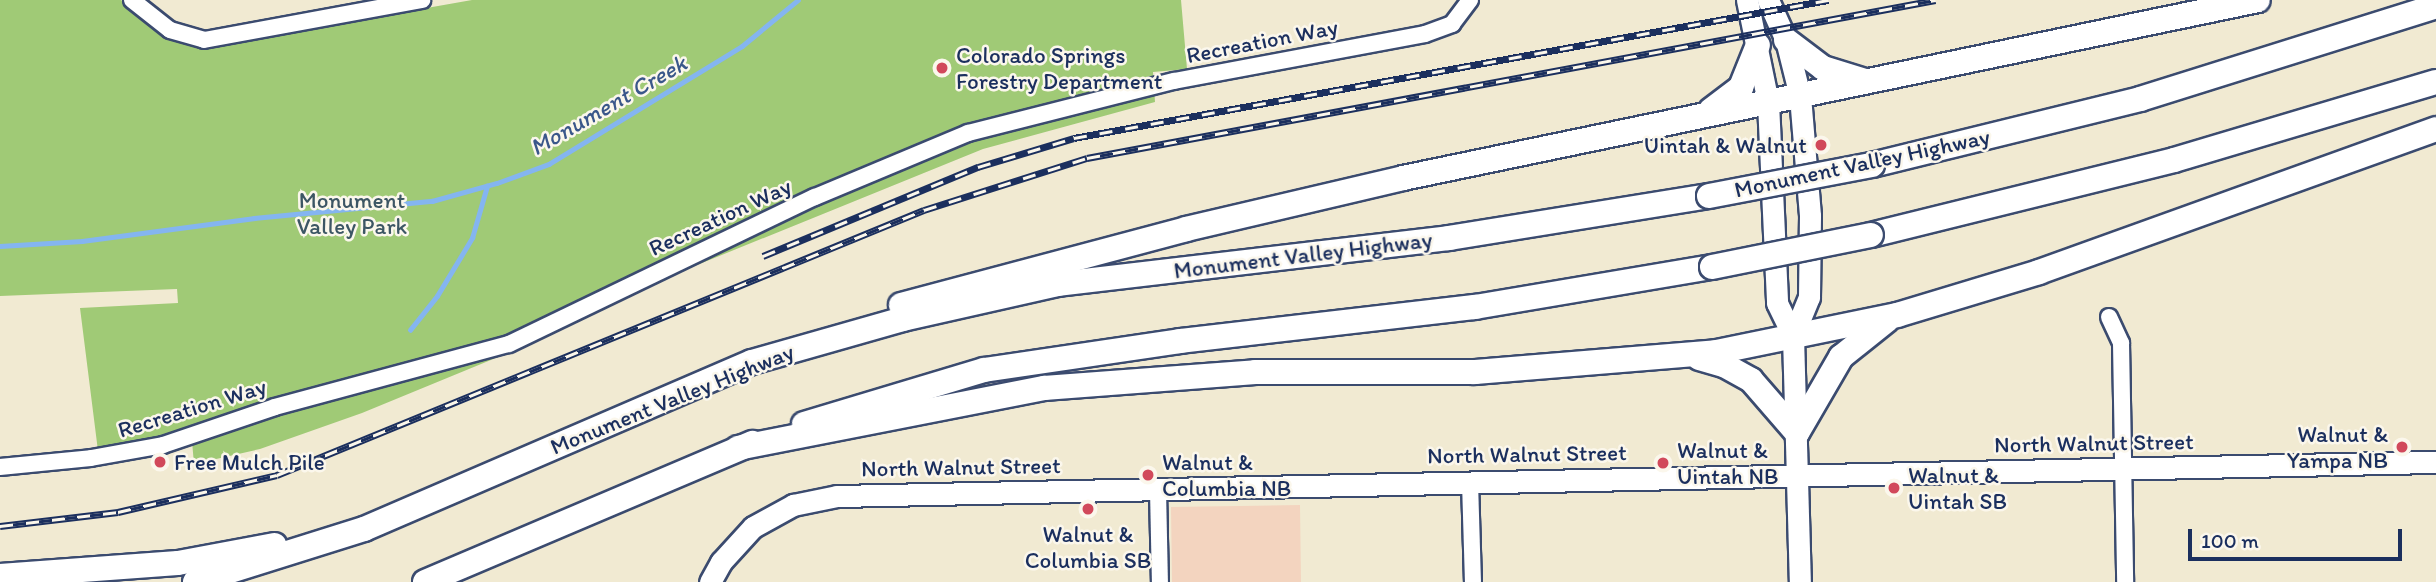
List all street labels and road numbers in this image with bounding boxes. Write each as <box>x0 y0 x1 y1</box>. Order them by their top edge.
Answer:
street label: Recreation Way <box>1184 13 1340 69</box>
street label: Monument Valley Highway <box>1732 123 1992 203</box>
street label: Recreation Way <box>645 172 795 262</box>
street label: Monument Valley Highway <box>1172 225 1434 285</box>
street label: Monument Valley Highway <box>546 338 798 460</box>
street label: Recreation Way <box>115 372 269 444</box>
street label: North Walnut Street <box>1994 427 2194 459</box>
street label: North Walnut Street <box>1427 438 1627 470</box>
street label: North Walnut Street <box>861 451 1061 483</box>

